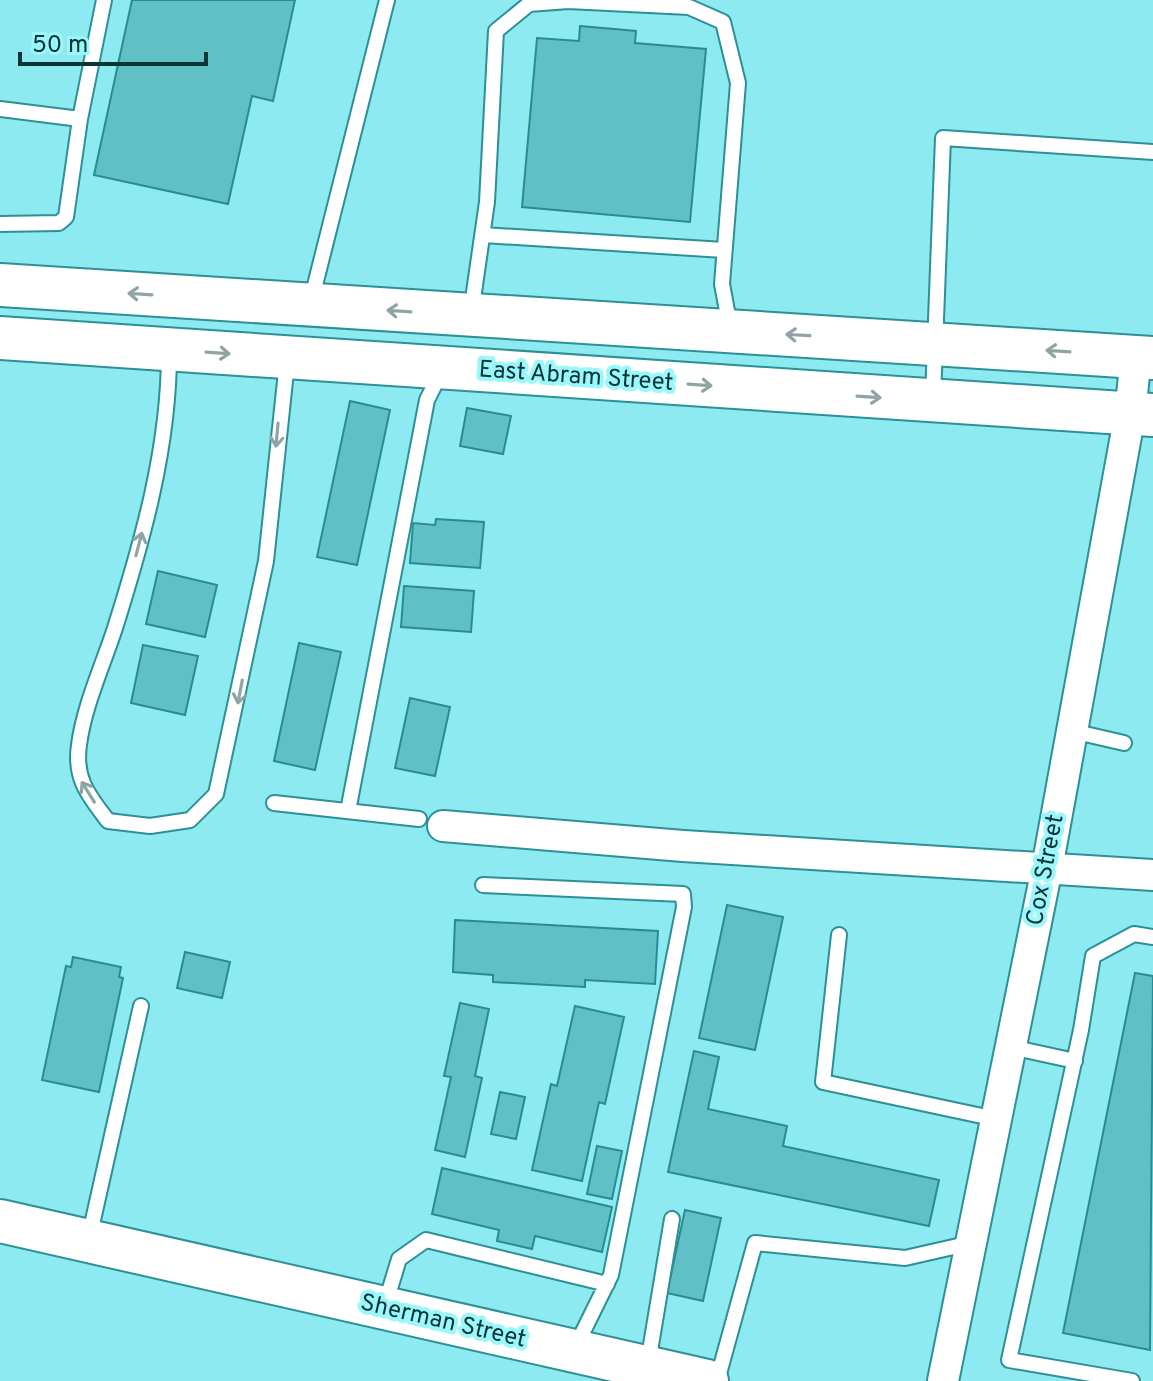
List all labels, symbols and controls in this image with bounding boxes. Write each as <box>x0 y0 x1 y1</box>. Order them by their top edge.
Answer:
scale bar <box>20 16 206 66</box>
text: 50 m <box>32 31 88 61</box>
one-way arrow <box>127 286 154 301</box>
one-way arrow <box>386 303 413 318</box>
one-way arrow <box>785 328 812 343</box>
one-way arrow <box>1045 343 1072 358</box>
one-way arrow <box>204 346 230 361</box>
street label: East Abram Street <box>478 355 674 399</box>
one-way arrow <box>686 378 713 393</box>
one-way arrow <box>855 390 882 405</box>
one-way arrow <box>270 421 285 448</box>
one-way arrow <box>132 531 147 557</box>
one-way arrow <box>231 678 246 704</box>
one-way arrow <box>80 782 96 804</box>
street label: Cox Street <box>1021 812 1071 928</box>
street label: Sherman Street <box>357 1288 529 1356</box>

